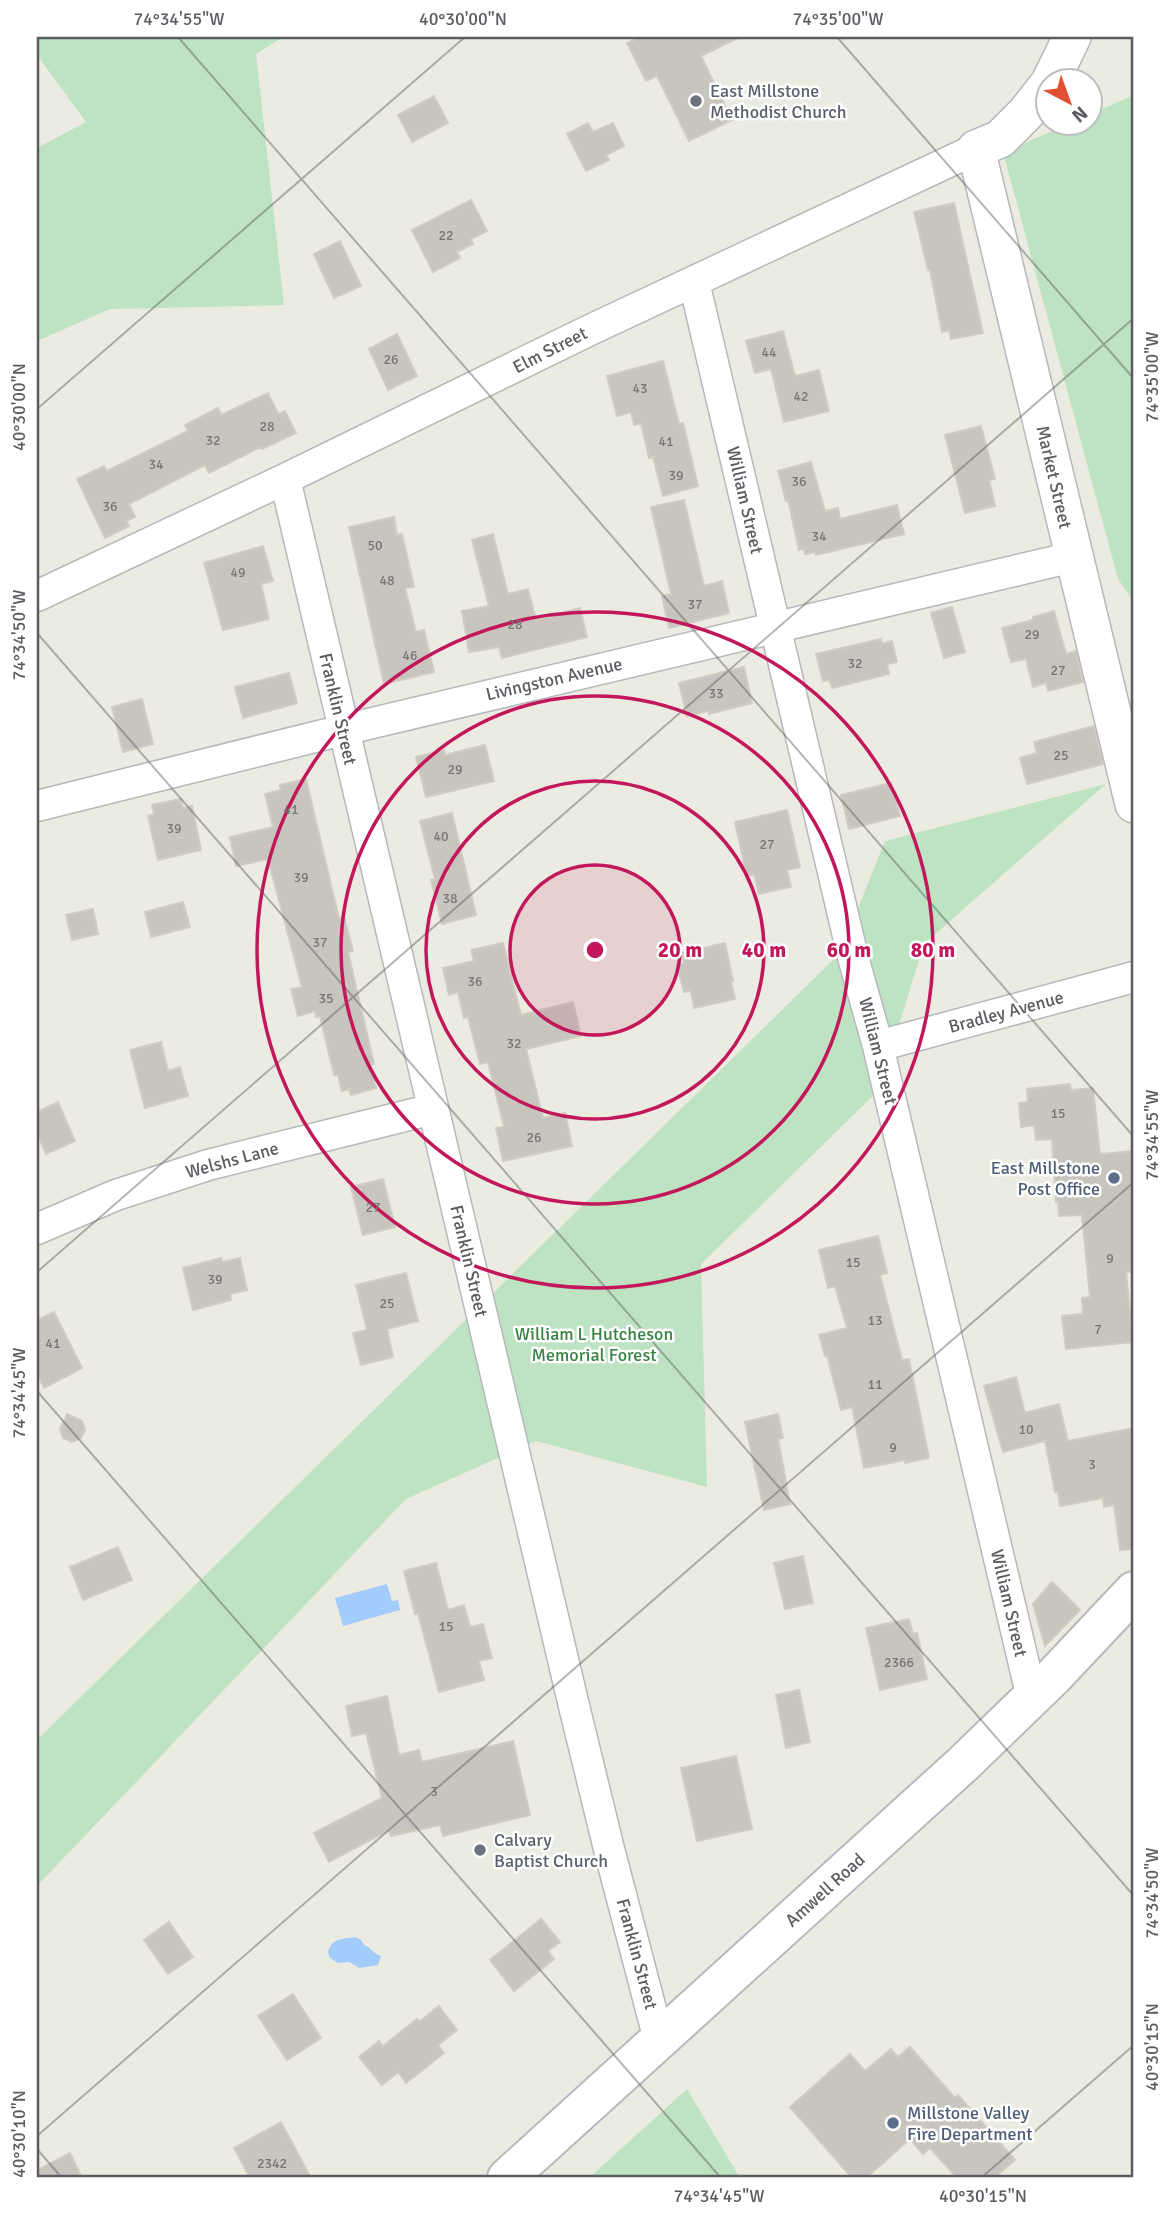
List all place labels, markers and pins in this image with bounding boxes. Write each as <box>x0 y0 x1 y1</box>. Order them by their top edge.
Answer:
place label: East Millstone Methodist Church <box>710 80 847 123</box>
marker: East Millstone Methodist Church <box>688 93 704 109</box>
centre of rings <box>583 938 607 962</box>
place label: East Millstone Post Office <box>991 1157 1100 1200</box>
marker: East Millstone Post Office <box>1106 1170 1122 1186</box>
place label: Calvary Baptist Church <box>494 1829 608 1872</box>
marker: Calvary Baptist Church <box>472 1842 488 1858</box>
place label: Millstone Valley Fire Department <box>907 2102 1033 2145</box>
marker: Millstone Valley Fire Department <box>885 2115 901 2131</box>

